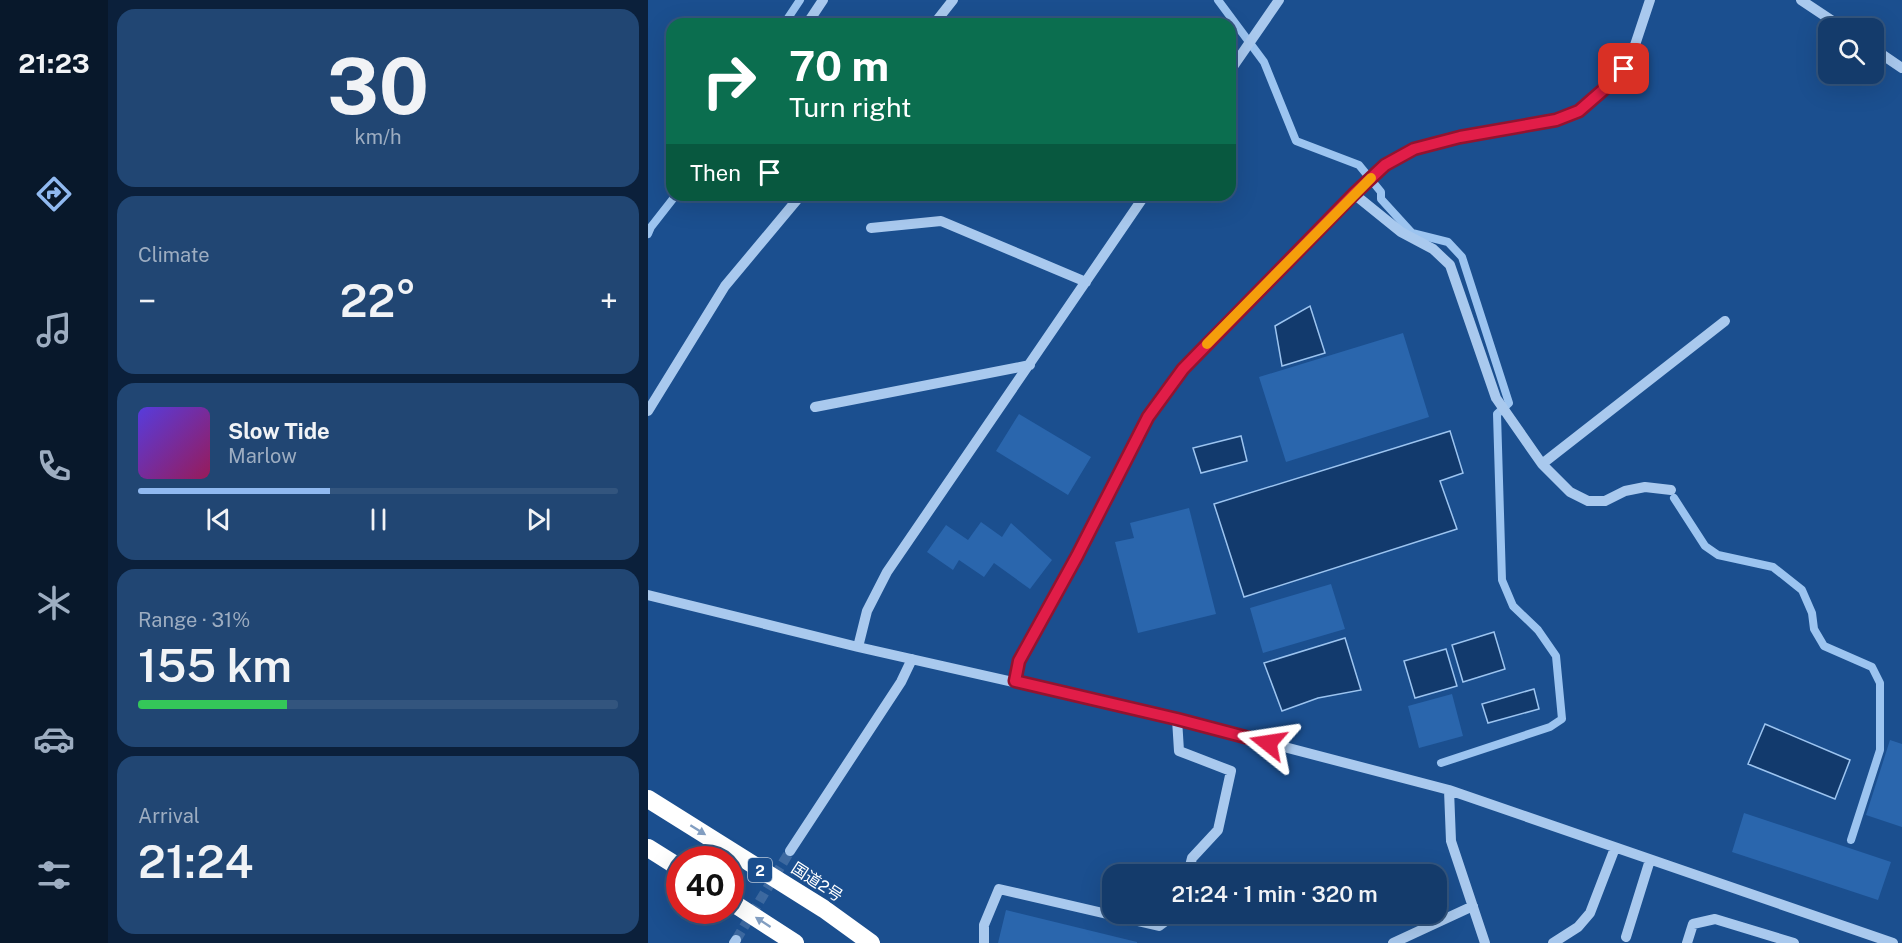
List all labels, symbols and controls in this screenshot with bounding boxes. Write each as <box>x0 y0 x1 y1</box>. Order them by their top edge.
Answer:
map controls <box>1818 18 1884 84</box>
button: search <box>1818 18 1884 84</box>
text: 30 <box>327 40 429 132</box>
text: 70 m <box>789 41 889 90</box>
icon: right <box>690 42 768 120</box>
pin <box>1598 43 1649 94</box>
text: 21:23 <box>18 47 90 79</box>
icon: arrive <box>1607 52 1640 85</box>
text: Turn right <box>789 91 912 123</box>
text: km/h <box>354 125 402 149</box>
icon: arrive <box>753 156 786 189</box>
text: Then <box>690 160 741 186</box>
icon: directions <box>33 173 75 215</box>
text: Climate <box>138 243 210 267</box>
text: 22° <box>340 274 416 327</box>
text: − <box>138 282 156 320</box>
text: + <box>600 282 618 320</box>
icon: music <box>33 309 75 351</box>
text: Slow Tide <box>228 418 330 444</box>
text: Marlow <box>228 444 297 468</box>
icon: phone <box>33 445 75 487</box>
icon: previous <box>202 503 235 536</box>
icon: pause <box>362 503 395 536</box>
icon: next <box>522 503 555 536</box>
icon: climate <box>33 582 75 624</box>
text: Range · 31% <box>138 608 250 632</box>
text: 155 km <box>138 639 292 692</box>
position arrow <box>1236 711 1300 775</box>
icon: car <box>33 718 75 760</box>
text: Arrival <box>138 804 200 828</box>
one-way arrow <box>689 825 706 836</box>
text: 21:24 <box>138 835 254 888</box>
speed limit sign: 40 <box>666 846 744 924</box>
icon: filters <box>33 854 75 896</box>
road number: 2 <box>748 858 772 882</box>
street label: 国道2号 <box>788 858 846 906</box>
text: 21:24 · 1 min · 320 m <box>1171 881 1378 907</box>
one-way arrow <box>755 916 771 927</box>

